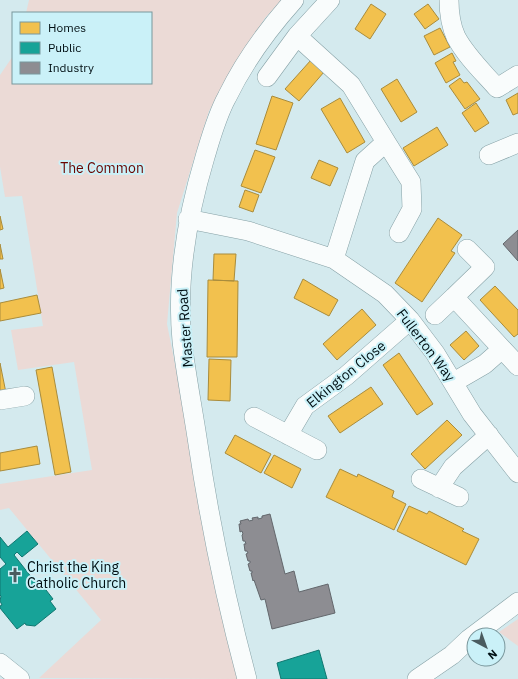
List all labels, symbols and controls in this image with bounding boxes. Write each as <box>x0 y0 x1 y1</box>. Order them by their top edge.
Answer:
legend <box>12 12 152 84</box>
text: Homes <box>48 20 86 35</box>
text: Public <box>48 40 81 55</box>
text: Industry <box>48 60 94 75</box>
park label: The Common <box>60 159 144 177</box>
street label: Master Road <box>173 288 197 368</box>
street label: Fullerton Way <box>393 305 459 385</box>
street label: Elkington Close <box>303 336 390 412</box>
place label: Christ the King Catholic Church <box>27 558 126 592</box>
church icon: Christ the King Catholic Church <box>6 566 24 584</box>
north arrow <box>466 627 506 667</box>
text: N <box>485 647 500 662</box>

